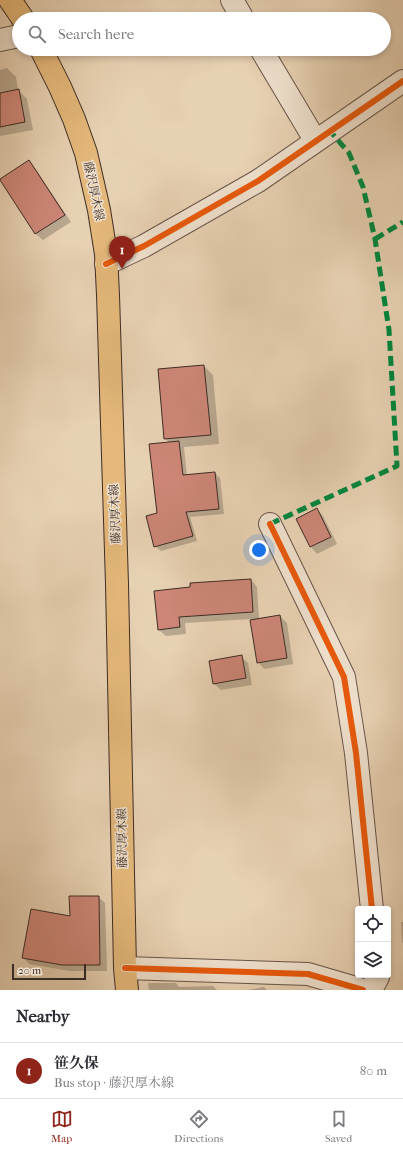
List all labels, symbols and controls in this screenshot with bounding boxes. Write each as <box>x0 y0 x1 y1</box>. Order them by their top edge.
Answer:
search box <box>12 12 391 56</box>
icon: search <box>26 23 48 45</box>
text: Search here <box>58 25 134 43</box>
street label: 藤沢厚木線 <box>81 160 107 222</box>
pin: 1 <box>109 236 135 269</box>
street label: 藤沢厚木線 <box>107 484 123 544</box>
your location <box>249 540 269 560</box>
street label: 藤沢厚木線 <box>114 808 130 868</box>
map controls <box>355 906 391 978</box>
button: locate <box>355 906 391 942</box>
button: layers <box>355 942 391 978</box>
scale bar <box>12 962 86 981</box>
text: 20 m <box>18 964 41 977</box>
text: Nearby <box>16 1006 70 1026</box>
text: 笹久保 <box>54 1054 99 1072</box>
text: 1 <box>27 1063 31 1078</box>
text: 80 m <box>360 1063 387 1078</box>
text: Bus stop · 藤沢厚木線 <box>54 1075 174 1090</box>
tab: Map <box>51 1108 73 1145</box>
tab: Directions <box>174 1108 224 1145</box>
tab: Saved <box>325 1108 352 1145</box>

